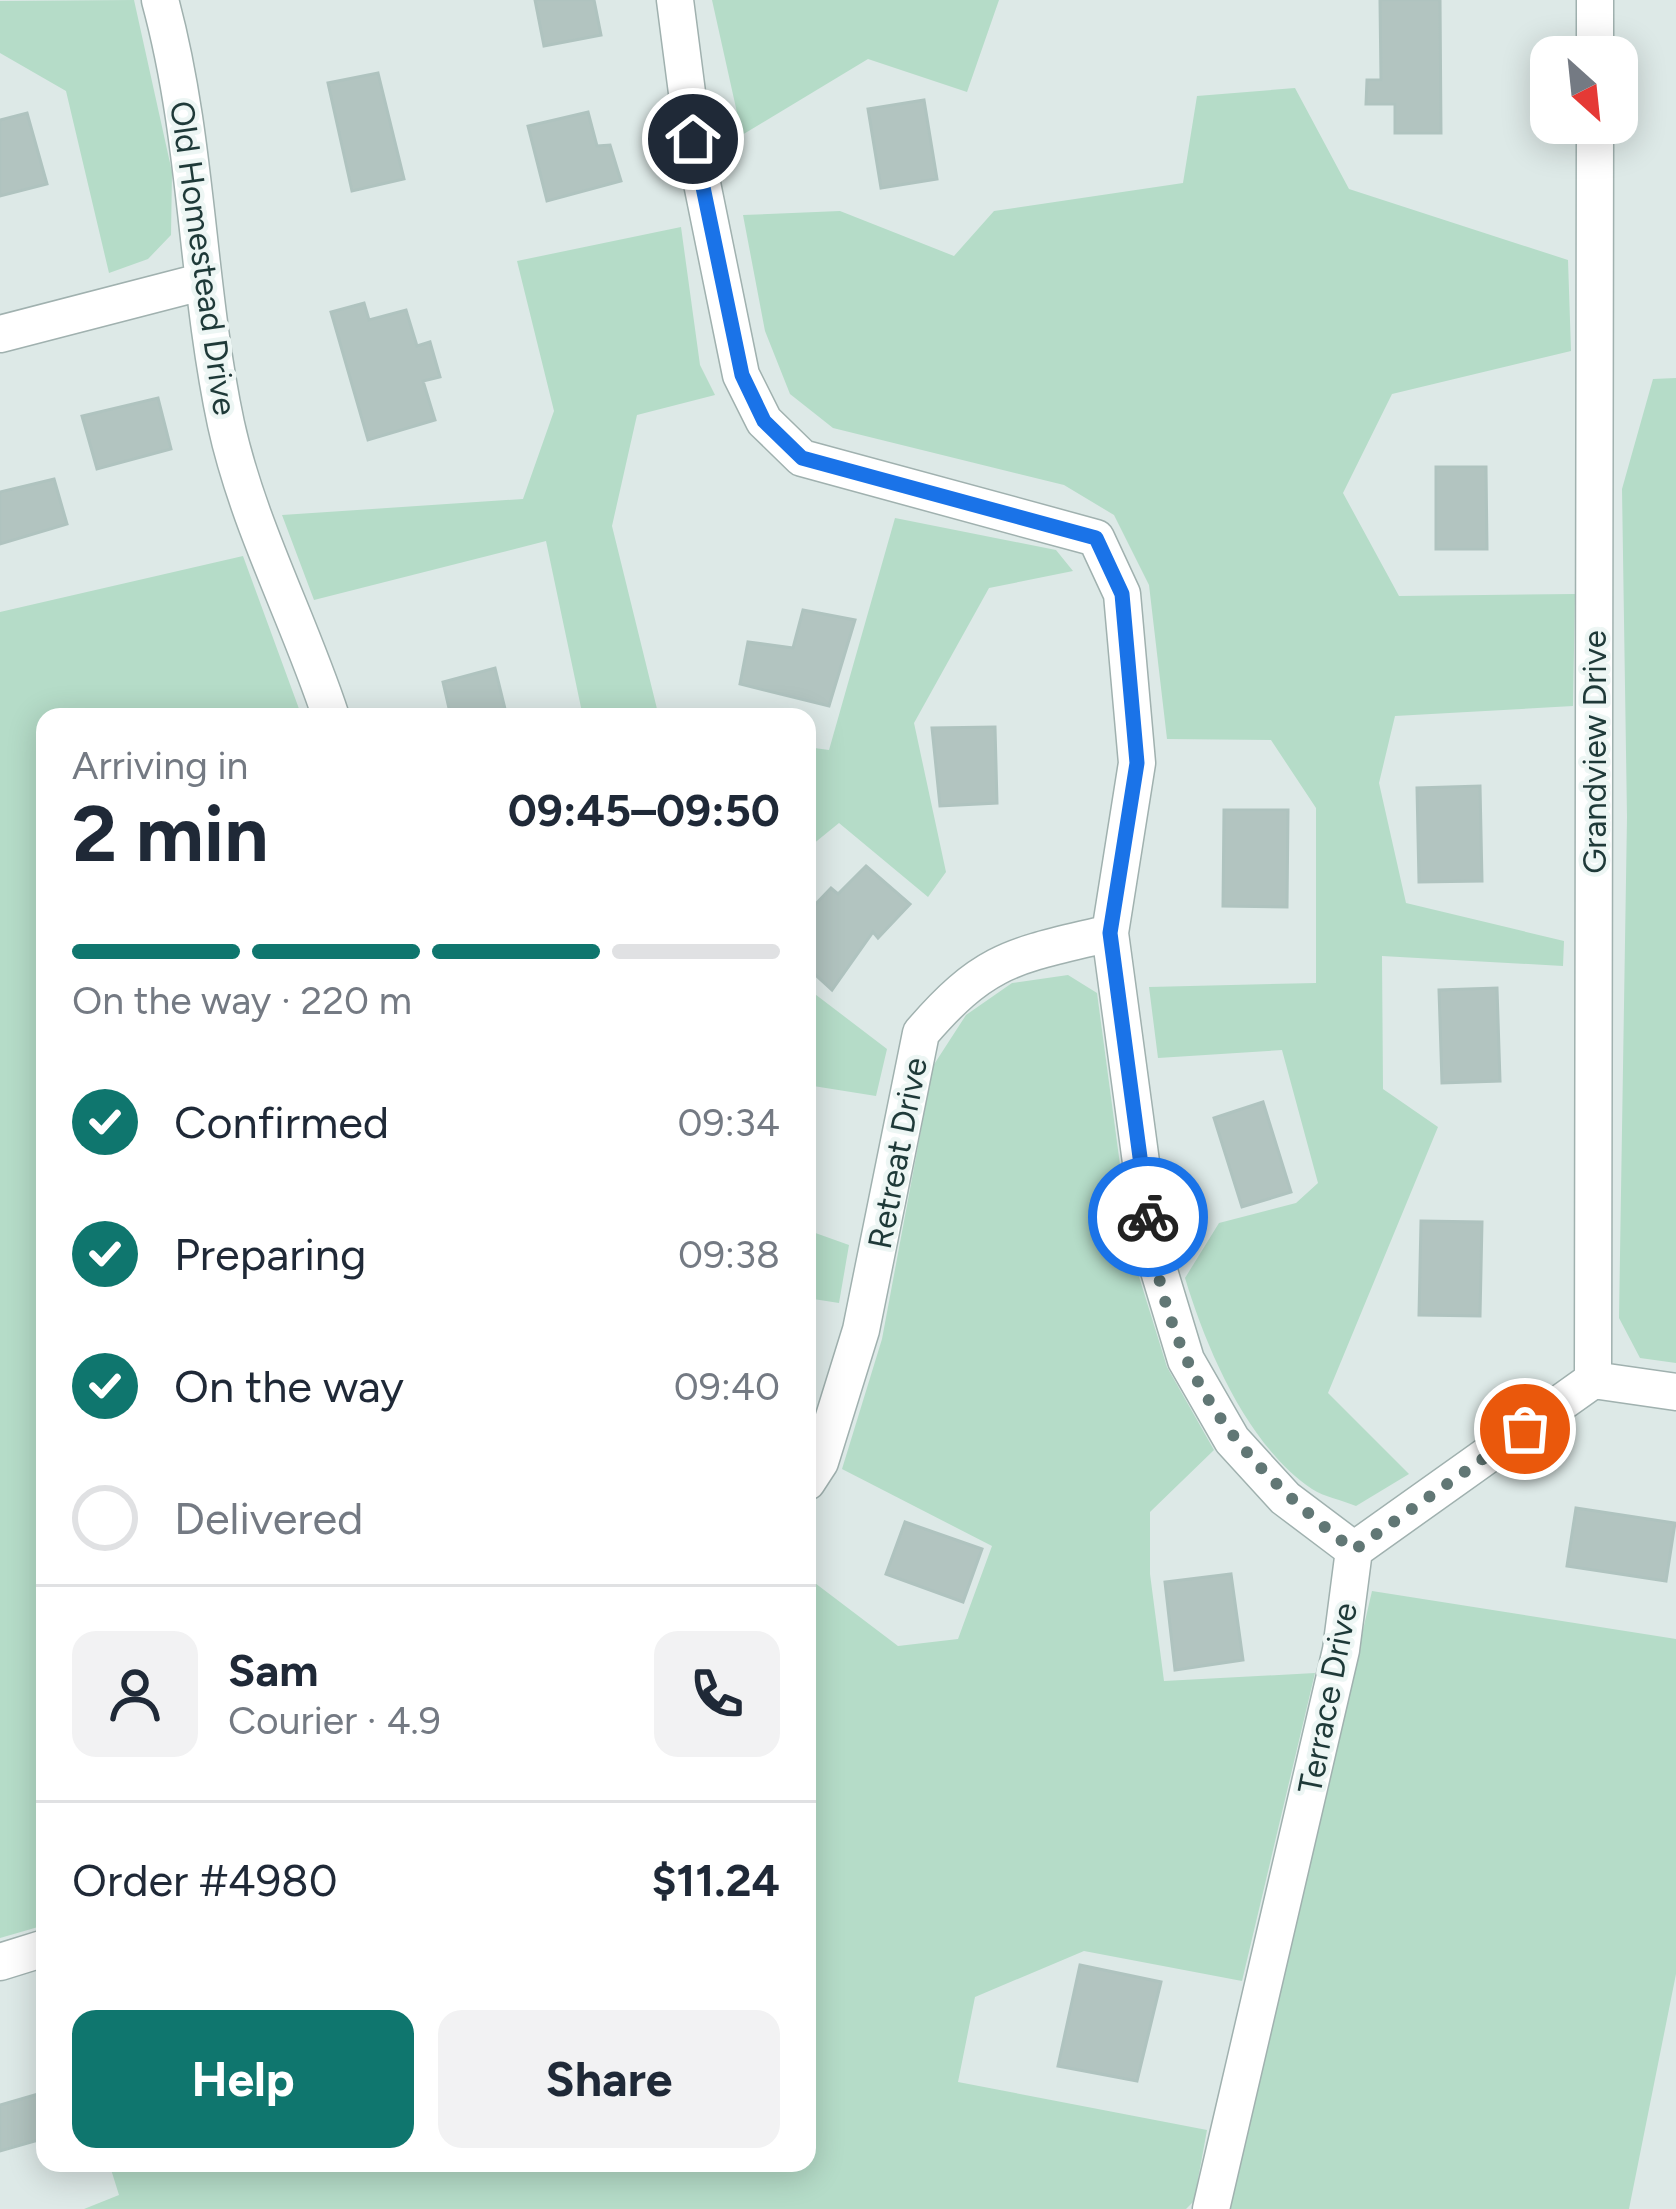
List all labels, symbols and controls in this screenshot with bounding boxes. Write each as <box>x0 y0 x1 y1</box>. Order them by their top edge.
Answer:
north arrow <box>1530 36 1638 144</box>
map controls <box>1530 36 1638 144</box>
pin <box>642 88 744 190</box>
street label: Old Homestead Drive <box>162 98 245 418</box>
icon: home <box>660 106 726 172</box>
street label: Grandview Drive <box>1575 630 1614 874</box>
text: Arriving in <box>72 742 248 789</box>
text: 09:45–09:50 <box>508 783 780 837</box>
text: 2 min <box>72 787 268 881</box>
text: On the way · 220 m <box>72 977 412 1024</box>
street label: Retreat Drive <box>860 1054 935 1252</box>
icon: check <box>72 1089 138 1155</box>
text: Confirmed <box>174 1095 389 1149</box>
text: 09:34 <box>678 1099 780 1146</box>
courier <box>1088 1157 1208 1277</box>
icon: bike <box>1115 1184 1181 1250</box>
icon: check <box>72 1221 138 1287</box>
text: Preparing <box>174 1227 366 1281</box>
text: 09:38 <box>678 1231 780 1278</box>
icon: check <box>72 1353 138 1419</box>
text: On the way <box>174 1359 404 1413</box>
text: 09:40 <box>674 1363 780 1410</box>
pin <box>1474 1378 1576 1480</box>
icon: bag <box>1492 1396 1558 1462</box>
text: Delivered <box>174 1491 363 1545</box>
street label: Terrace Drive <box>1290 1599 1365 1797</box>
button: person <box>72 1631 198 1757</box>
button: phone <box>654 1631 780 1757</box>
text: Sam <box>228 1643 319 1697</box>
text: Courier · 4.9 <box>228 1697 441 1744</box>
text: Order #4980 <box>72 1853 338 1907</box>
text: $11.24 <box>651 1853 780 1907</box>
button: Help <box>72 2010 414 2148</box>
button: Share <box>438 2010 780 2148</box>

